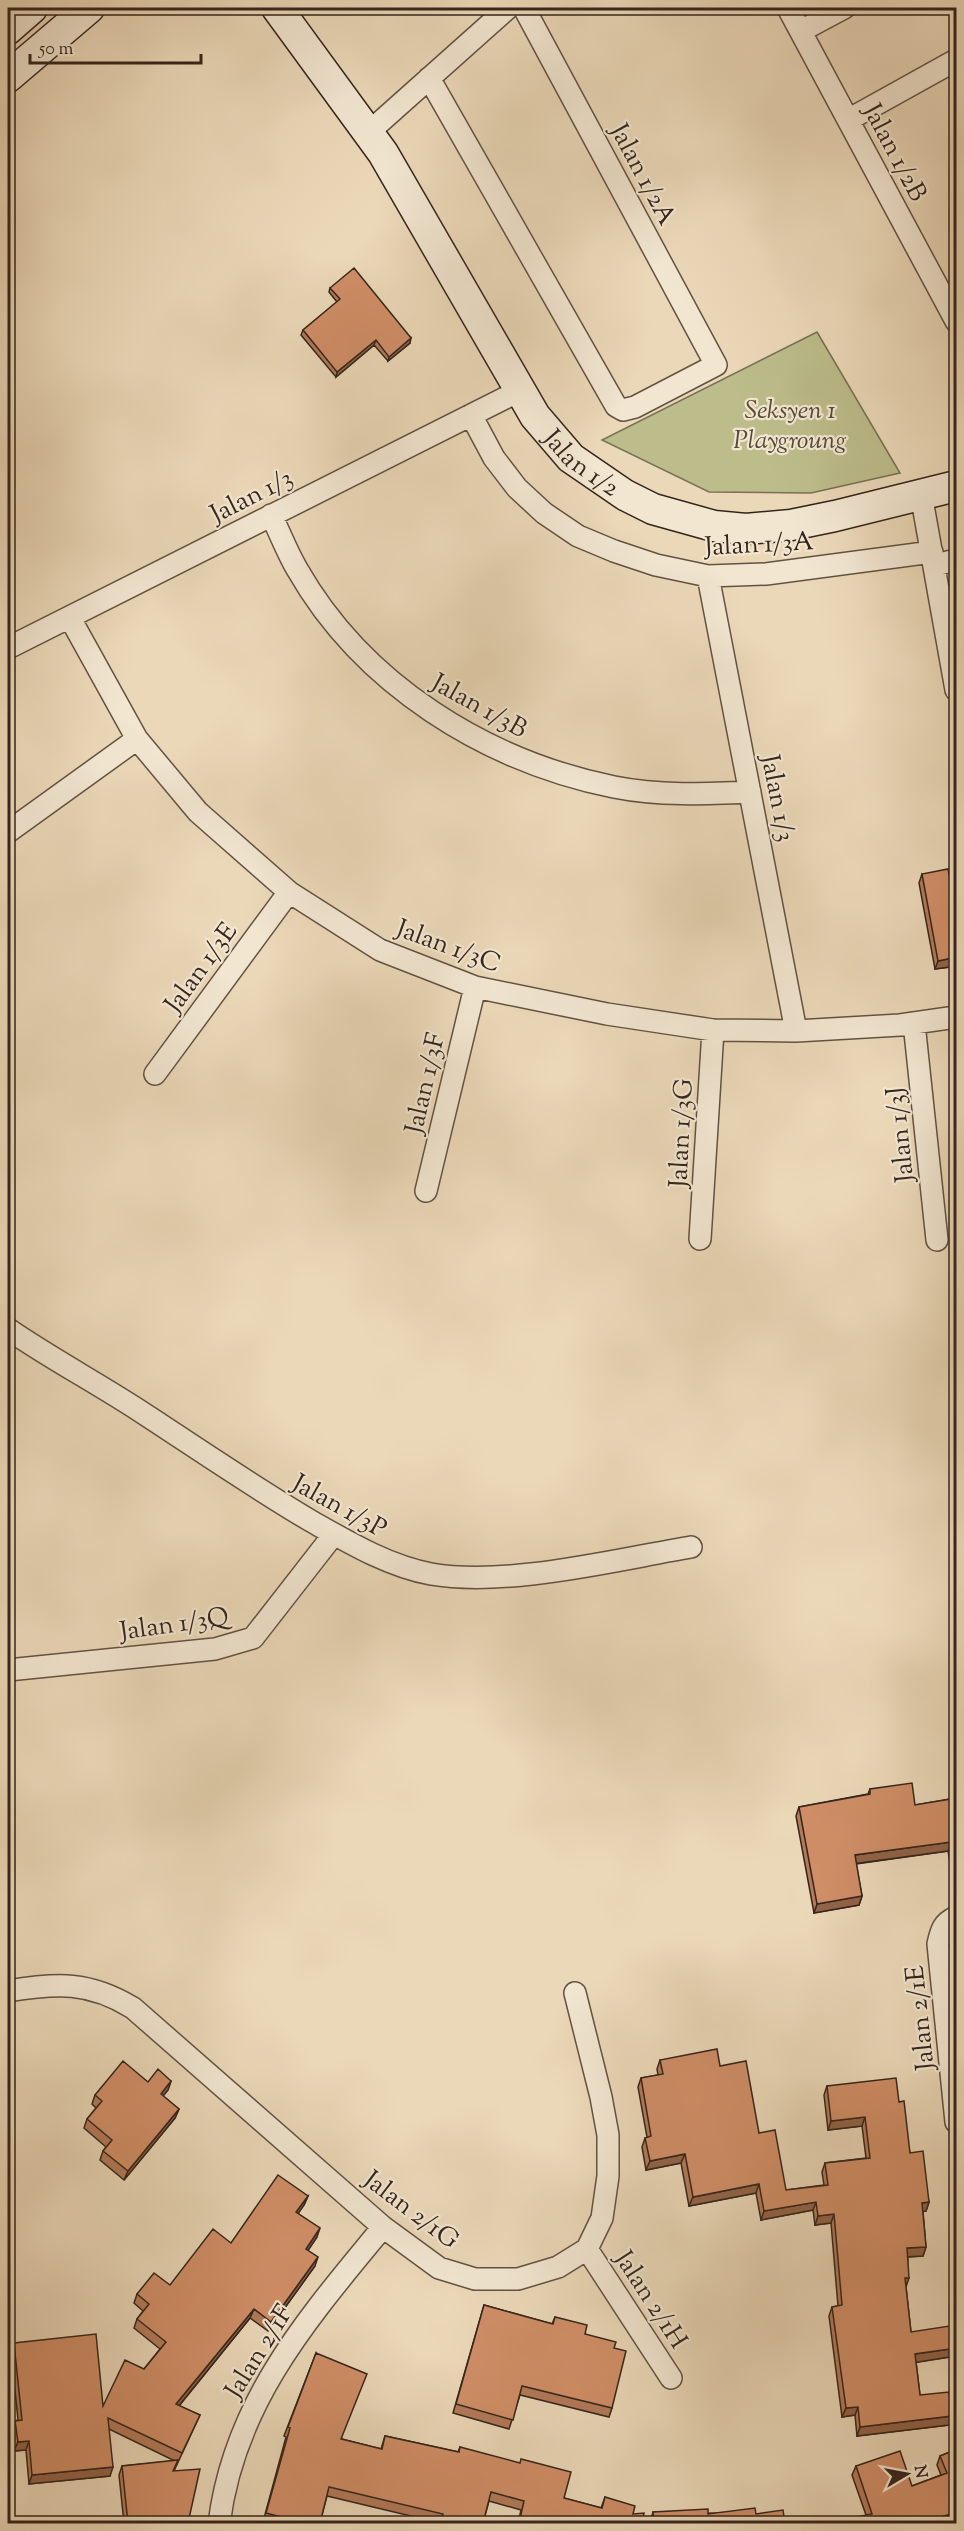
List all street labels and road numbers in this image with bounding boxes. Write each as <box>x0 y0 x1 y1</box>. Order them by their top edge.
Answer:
street label: Jalan 1/2B <box>852 96 935 209</box>
street label: Jalan 1/2A <box>599 116 684 233</box>
street label: Jalan 1/2 <box>532 421 626 507</box>
street label: Jalan 1/3 <box>203 461 300 535</box>
street label: Jalan 1/3A <box>702 524 815 567</box>
street label: Jalan 1/3B <box>422 665 533 749</box>
street label: Jalan 1/3 <box>750 750 803 845</box>
street label: Jalan 1/3C <box>389 911 506 983</box>
street label: Jalan 1/3E <box>155 915 248 1023</box>
street label: Jalan 1/3F <box>396 1029 456 1140</box>
street label: Jalan 1/3G <box>661 1078 704 1191</box>
street label: Jalan 1/3J <box>878 1085 925 1186</box>
street label: Jalan 1/3P <box>283 1465 393 1548</box>
street label: Jalan 1/3Q <box>116 1599 234 1652</box>
street label: Jalan 2/1E <box>898 1963 946 2074</box>
street label: Jalan 2/1G <box>353 2162 466 2259</box>
street label: Jalan 2/1H <box>603 2242 696 2357</box>
street label: Jalan 2/1F <box>216 2298 303 2408</box>

